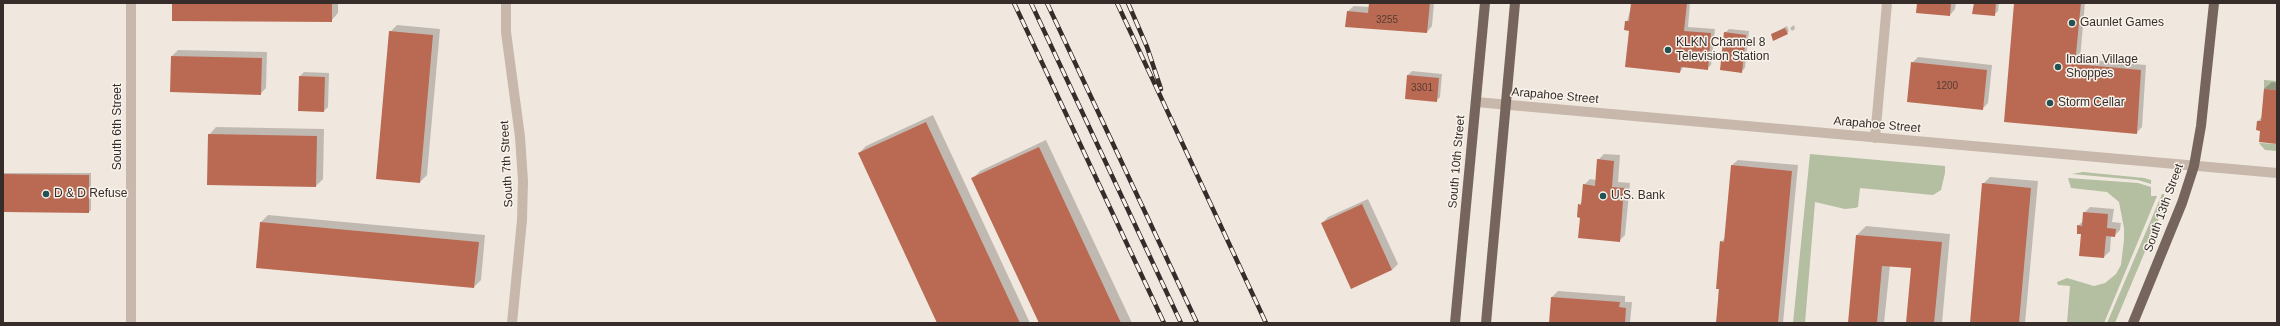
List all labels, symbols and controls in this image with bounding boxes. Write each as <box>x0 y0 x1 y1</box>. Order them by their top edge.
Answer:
house number: 3255 <box>1376 14 1398 26</box>
place label: Gaunlet Games <box>2080 16 2164 30</box>
marker: Gaunlet Games <box>2067 18 2077 28</box>
place label: KLKN Channel 8 Television Station <box>1676 36 1769 64</box>
marker: KLKN Channel 8 Television Station <box>1663 45 1673 55</box>
place label: Indian Village Shoppes <box>2066 53 2138 81</box>
marker: Indian Village Shoppes <box>2053 62 2063 72</box>
house number: 1200 <box>1936 80 1958 92</box>
house number: 3301 <box>1411 82 1433 94</box>
street label: South 6th Street <box>111 84 125 170</box>
street label: Arapahoe Street <box>1511 85 1599 107</box>
place label: Storm Cellar <box>2058 96 2125 110</box>
marker: Storm Cellar <box>2045 98 2055 108</box>
street label: Arapahoe Street <box>1833 114 1921 136</box>
street label: South 10th Street <box>1446 115 1468 209</box>
street label: South 7th Street <box>498 120 516 208</box>
street label: South 13th Street <box>2141 162 2187 254</box>
place label: D & D Refuse <box>54 187 127 201</box>
marker: D & D Refuse <box>41 189 51 199</box>
place label: U.S. Bank <box>1611 189 1665 203</box>
marker: U.S. Bank <box>1598 191 1608 201</box>

